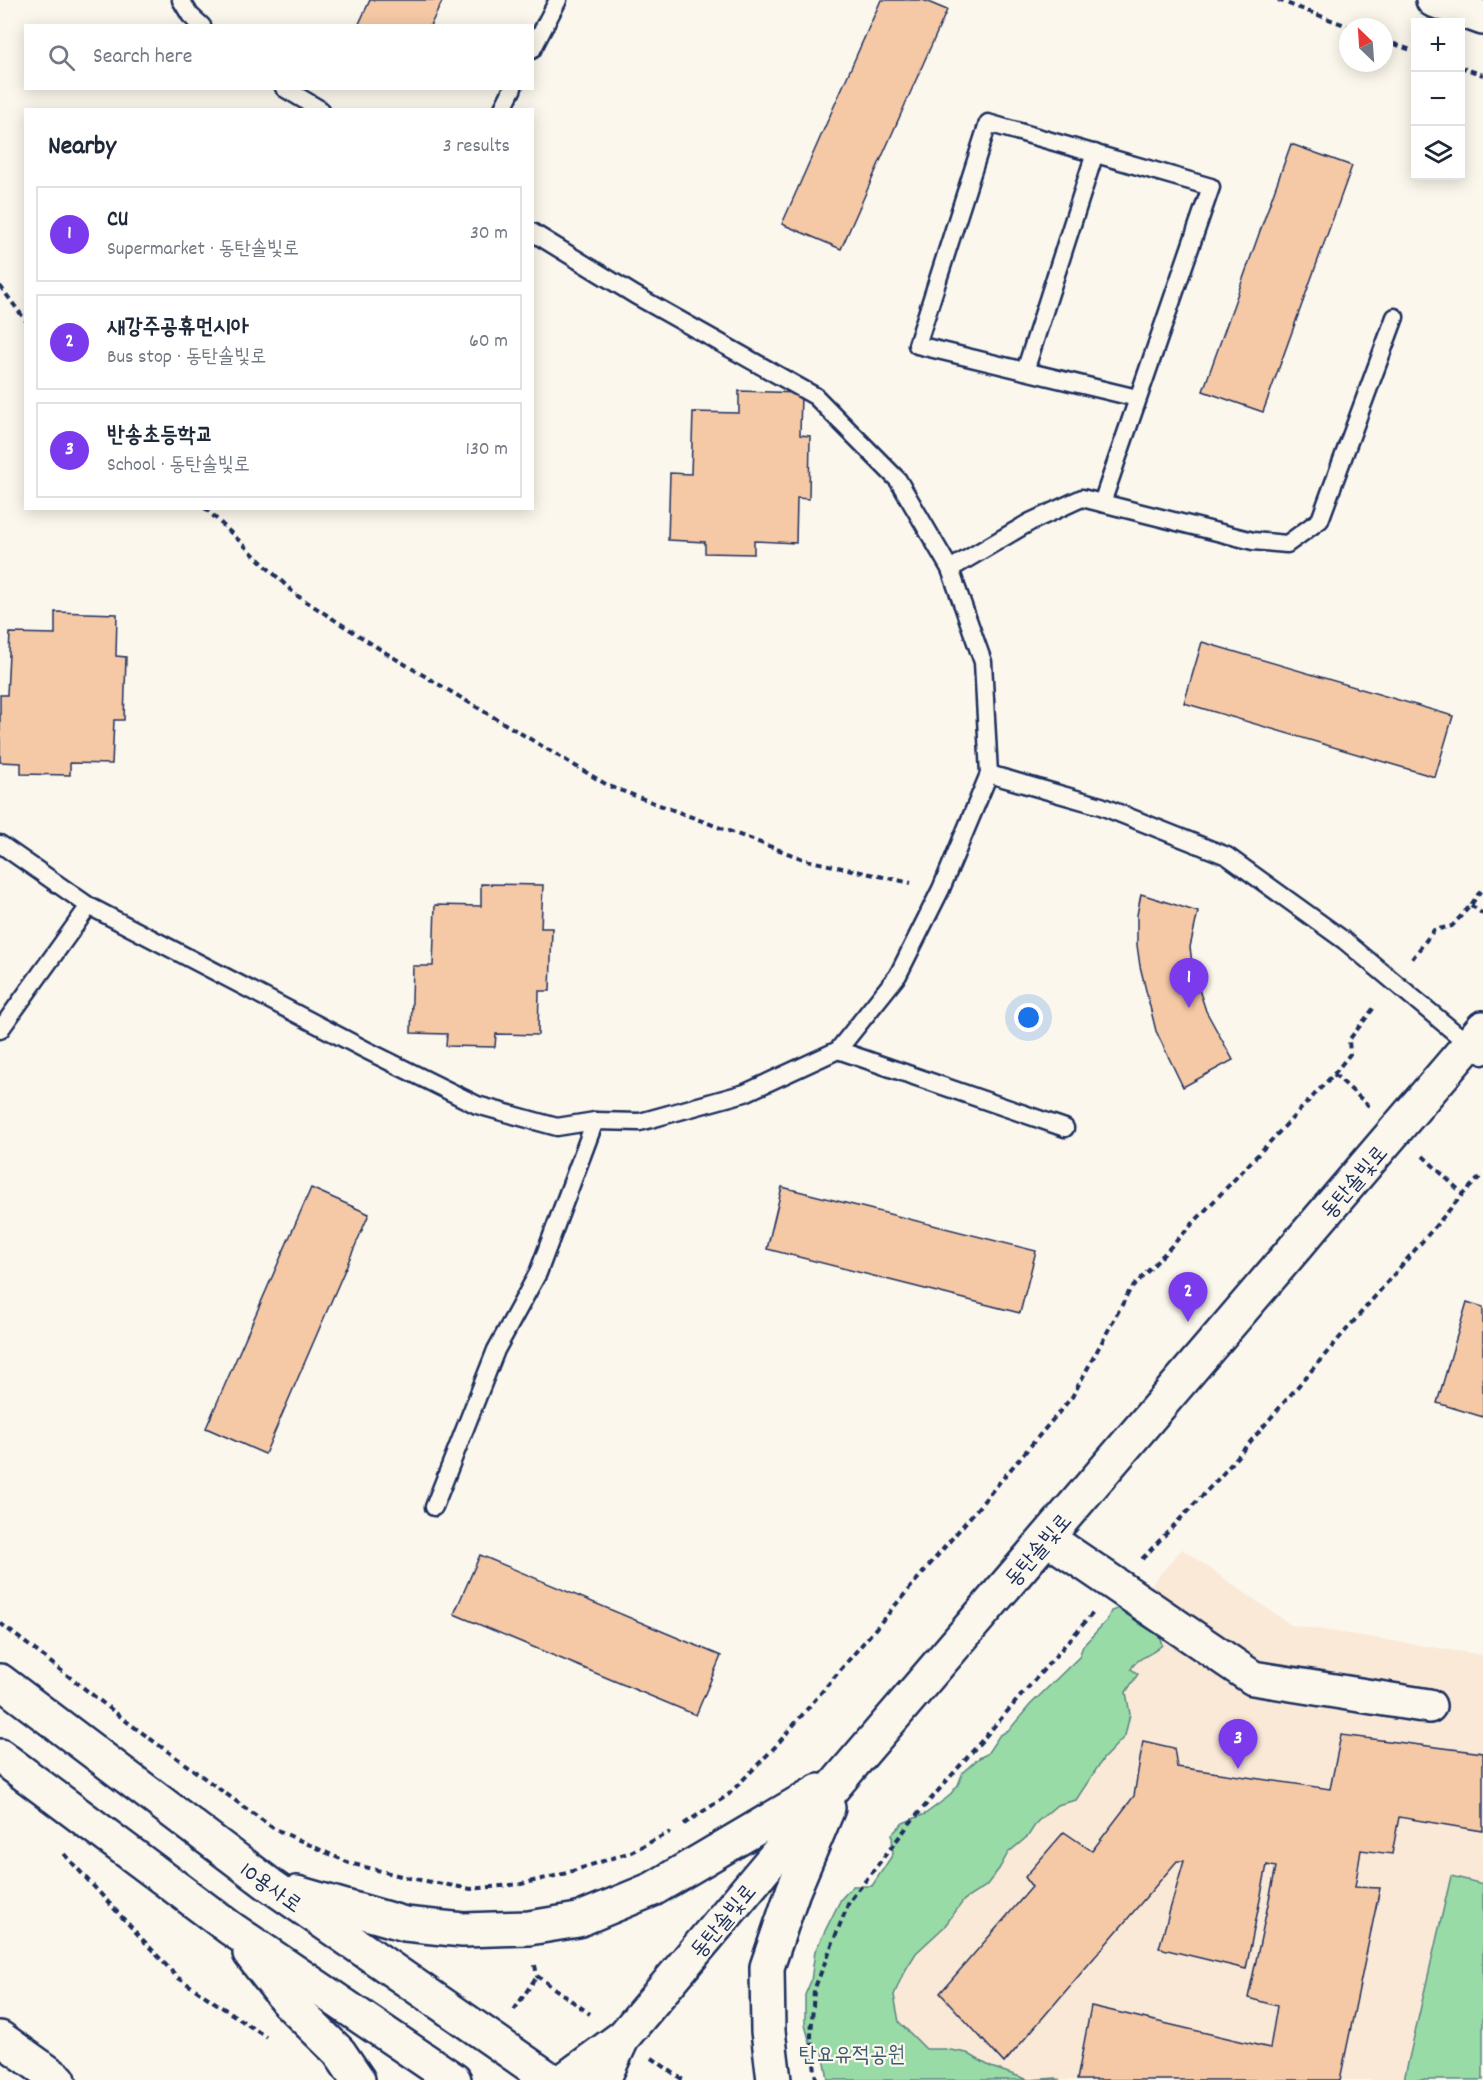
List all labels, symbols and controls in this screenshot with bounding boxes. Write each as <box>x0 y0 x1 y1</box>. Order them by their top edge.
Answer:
north arrow <box>1339 18 1393 72</box>
map controls <box>1411 18 1465 180</box>
button: + <box>1411 18 1465 72</box>
search box <box>24 24 534 90</box>
icon: search <box>45 41 78 74</box>
text: Search here <box>93 42 192 73</box>
button: − <box>1411 72 1465 126</box>
button: layers <box>1411 126 1465 180</box>
text: Nearby <box>48 129 116 166</box>
text: 3 results <box>443 133 510 161</box>
text: CU <box>107 205 128 236</box>
text: 1 <box>67 220 72 248</box>
text: 30 m <box>470 220 508 248</box>
text: Supermarket · 동탄솔빛로 <box>107 236 299 264</box>
text: 새강주공휴먼시아 <box>107 313 249 344</box>
text: 2 <box>65 328 74 356</box>
text: 60 m <box>469 328 508 356</box>
text: Bus stop · 동탄솔빛로 <box>107 344 266 372</box>
text: 반송초등학교 <box>107 421 213 452</box>
text: 3 <box>65 436 74 464</box>
text: 130 m <box>466 436 508 464</box>
text: School · 동탄솔빛로 <box>107 452 250 480</box>
pin: 1 <box>1170 958 1208 1008</box>
your location <box>1014 1003 1043 1032</box>
street label: 동탄솔빛로 <box>1315 1140 1396 1227</box>
pin: 2 <box>1168 1272 1208 1322</box>
street label: 동탄솔빛로 <box>999 1508 1080 1595</box>
pin: 3 <box>1218 1720 1258 1769</box>
street label: 10용사로 <box>233 1856 307 1922</box>
street label: 동탄솔빛로 <box>684 1878 765 1966</box>
park label: 탄요유적공원 <box>799 2041 905 2072</box>

